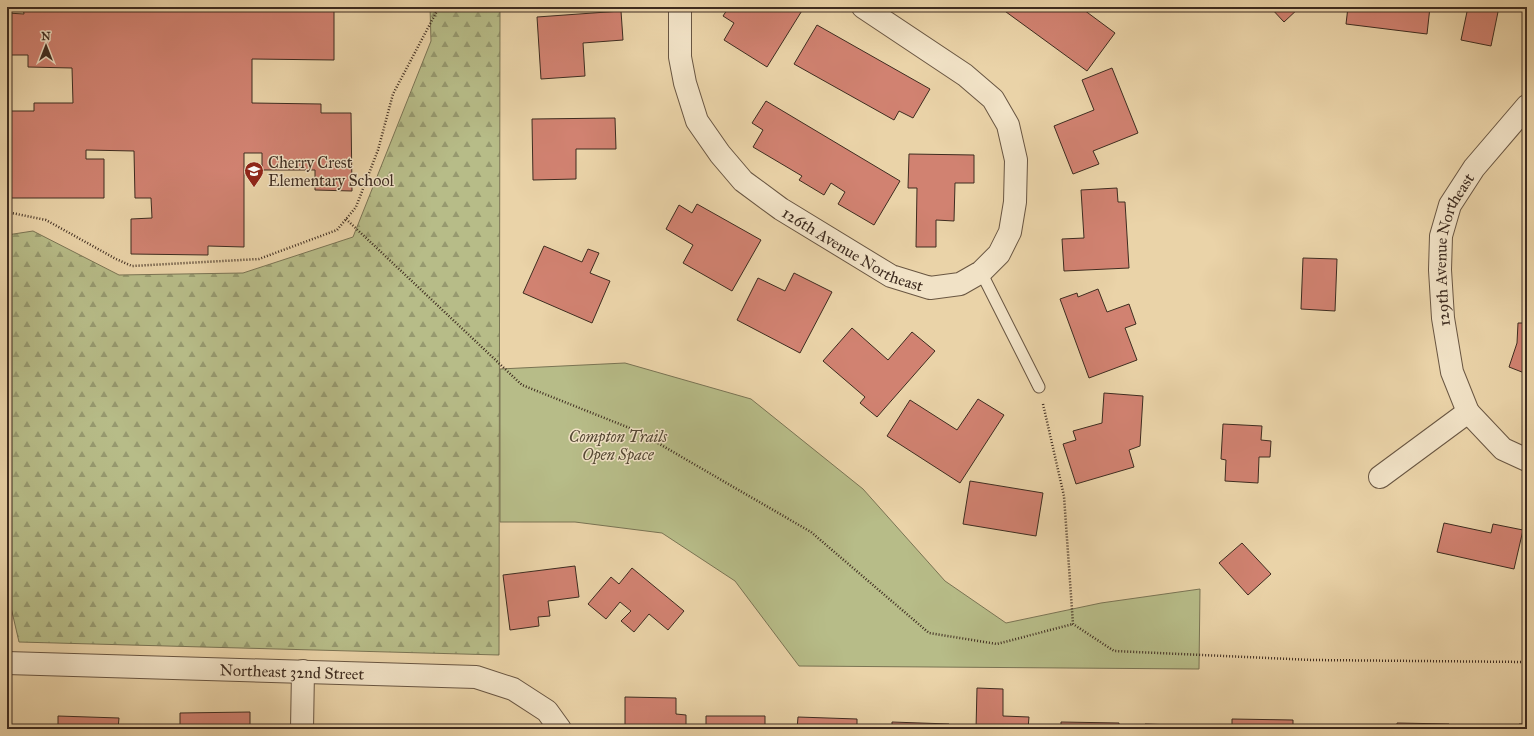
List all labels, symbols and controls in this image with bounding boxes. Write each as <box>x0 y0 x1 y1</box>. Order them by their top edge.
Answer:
north arrow <box>26 26 66 66</box>
text: N <box>41 30 51 43</box>
place label: Cherry Crest Elementary School <box>268 153 394 190</box>
school or university icon: Cherry Crest Elementary School <box>243 160 265 188</box>
street label: 129th Avenue Northeast <box>1430 169 1478 328</box>
street label: 126th Avenue Northeast <box>779 203 926 295</box>
park label: Compton Trails Open Space <box>569 427 668 465</box>
street label: Northeast 32nd Street <box>219 660 365 683</box>

